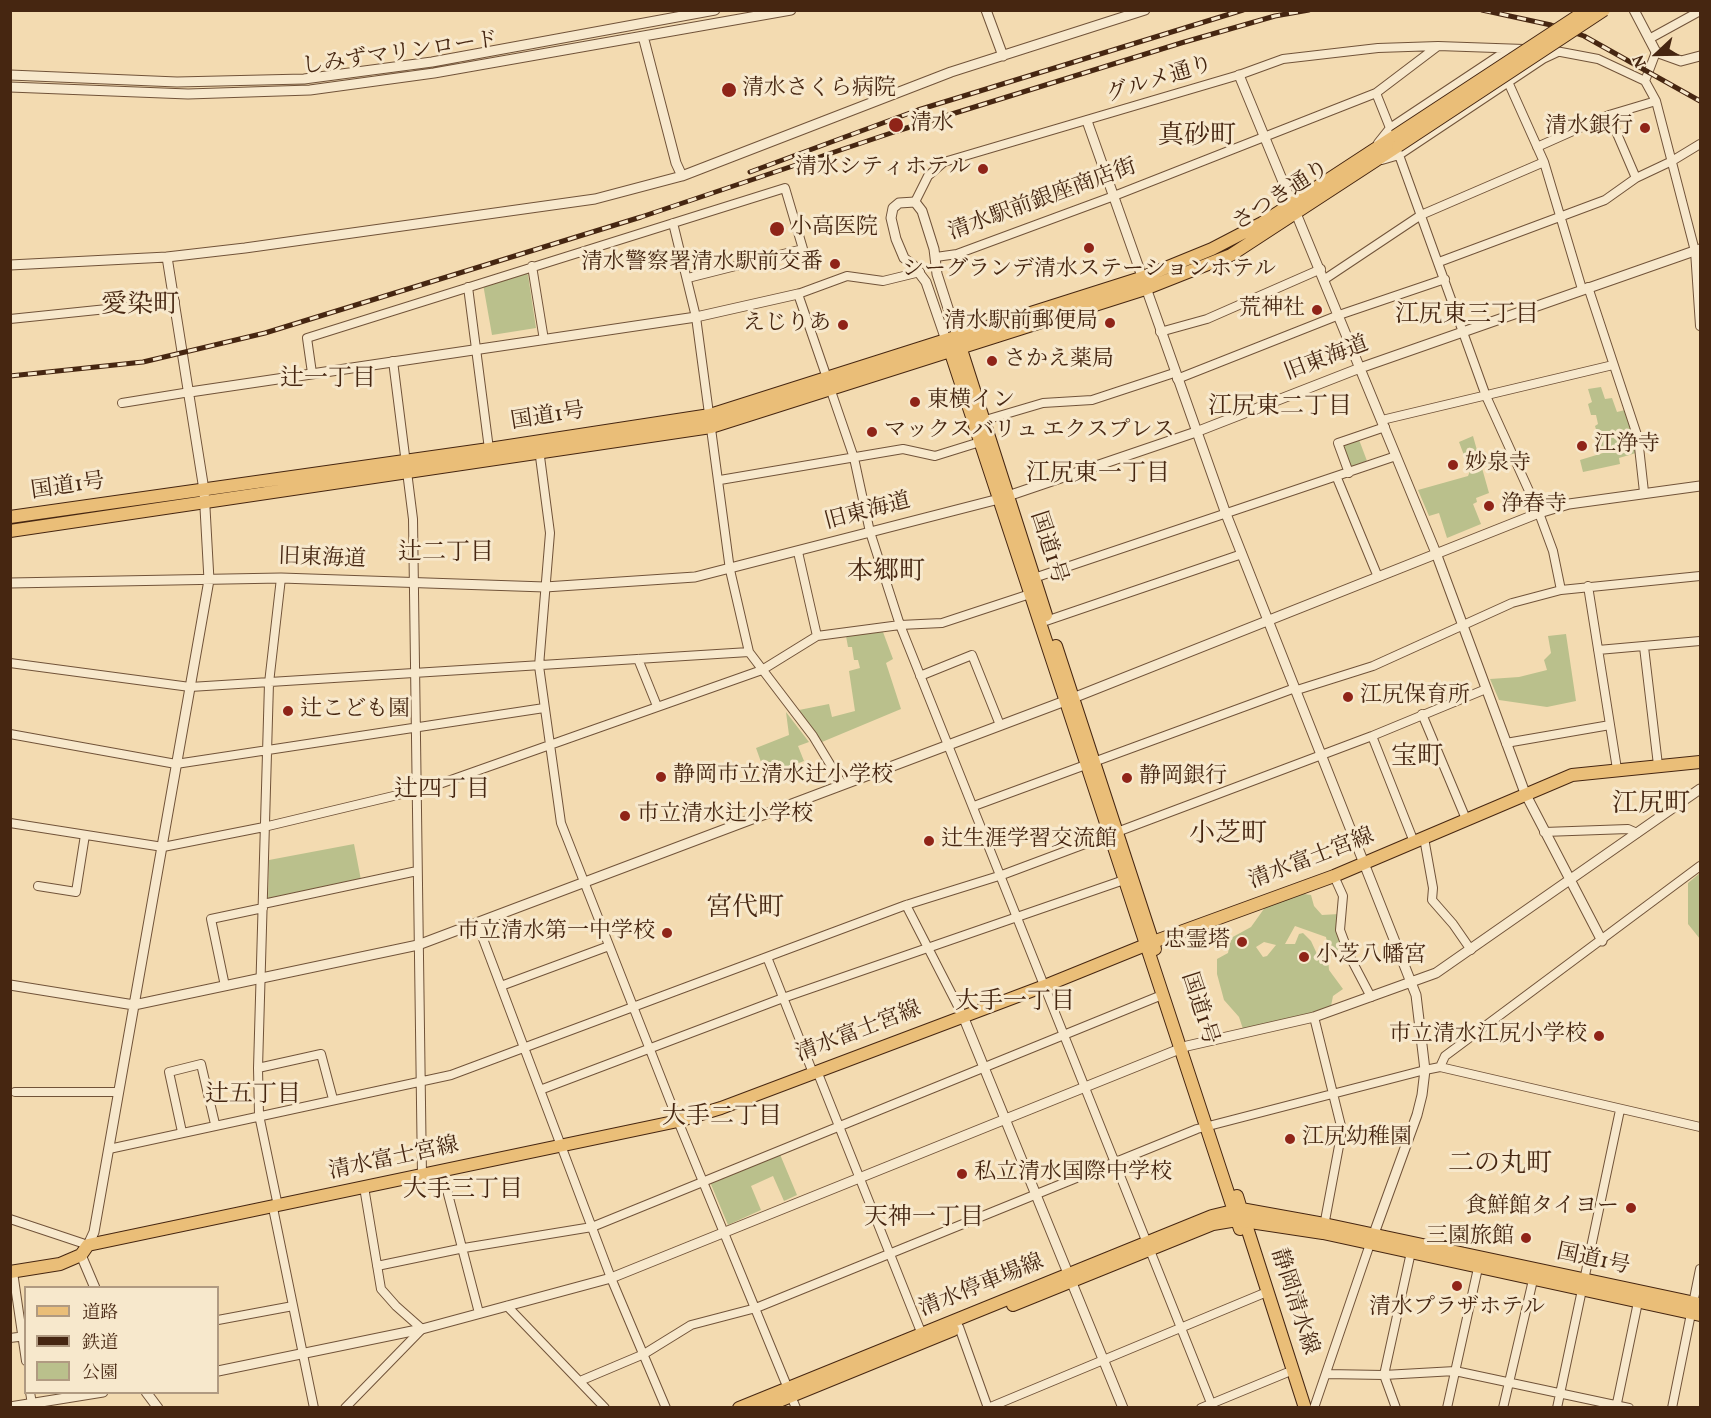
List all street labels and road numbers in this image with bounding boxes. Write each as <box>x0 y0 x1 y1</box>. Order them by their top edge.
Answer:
street label: しみずマリンロード <box>300 28 500 82</box>
street label: グルメ通り <box>1104 52 1216 110</box>
street label: 清水駅前銀座商店街 <box>945 155 1141 247</box>
street label: さつき通り <box>1229 156 1335 238</box>
street label: 旧東海道 <box>1281 332 1373 388</box>
street label: 国道1号 <box>509 399 587 437</box>
street label: 国道1号 <box>29 470 107 506</box>
street label: 旧東海道 <box>822 489 914 537</box>
street label: 国道1号 <box>1023 508 1071 588</box>
street label: 旧東海道 <box>278 545 366 575</box>
street label: 清水富士宮線 <box>1246 824 1378 896</box>
street label: 国道1号 <box>1174 969 1222 1049</box>
street label: 清水富士宮線 <box>793 997 925 1069</box>
street label: 清水富士宮線 <box>327 1133 461 1187</box>
street label: 国道1号 <box>1554 1240 1632 1282</box>
street label: 静岡清水線 <box>1263 1246 1323 1358</box>
street label: 清水停車場線 <box>916 1250 1048 1324</box>

